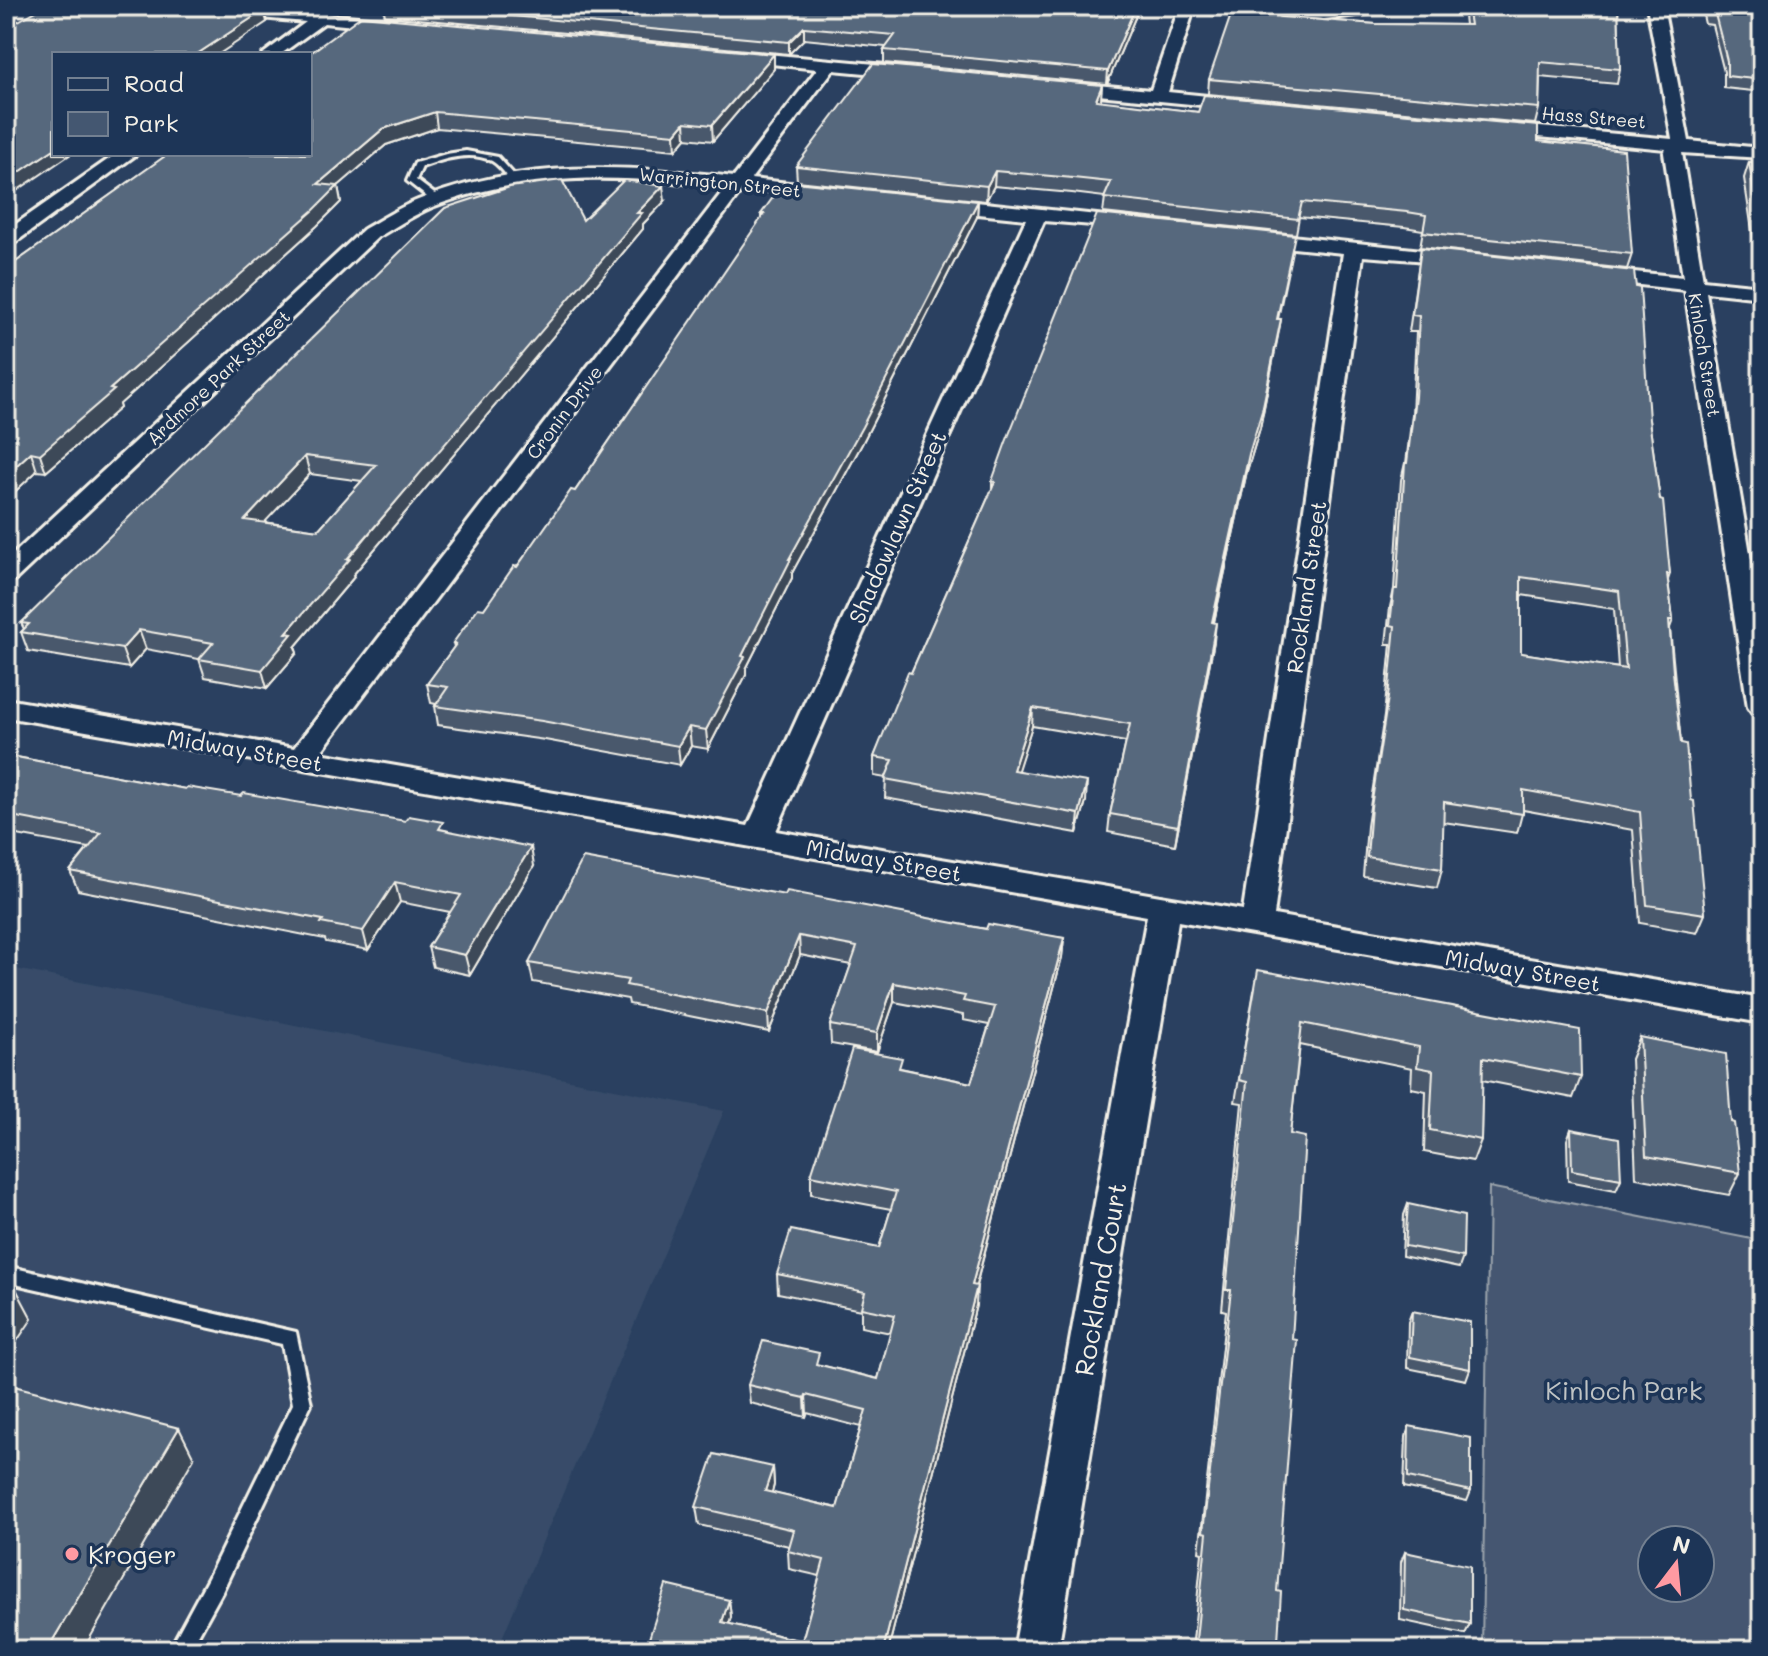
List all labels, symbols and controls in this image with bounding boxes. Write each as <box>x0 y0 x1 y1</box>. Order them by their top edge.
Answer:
legend <box>52 52 312 156</box>
text: Road <box>124 67 184 98</box>
street label: Hass Street <box>1541 100 1647 134</box>
text: Park <box>124 107 178 138</box>
street label: Warrington Street <box>638 162 802 202</box>
street label: Kinloch Street <box>1683 291 1727 419</box>
street label: Ardmore Park Street <box>141 304 295 450</box>
street label: Cronin Drive <box>521 360 607 464</box>
street label: Shadowlawn Street <box>841 426 953 628</box>
street label: Rockland Street <box>1280 499 1332 675</box>
street label: Midway Street <box>165 722 325 778</box>
street label: Midway Street <box>804 832 964 888</box>
street label: Midway Street <box>1443 942 1603 998</box>
street label: Rockland Court <box>1066 1180 1134 1378</box>
park label: Kinloch Park <box>1545 1373 1703 1407</box>
north arrow <box>1636 1524 1716 1604</box>
text: N <box>1670 1528 1694 1561</box>
place label: Kroger <box>88 1537 176 1571</box>
marker: Kroger <box>63 1545 81 1563</box>

